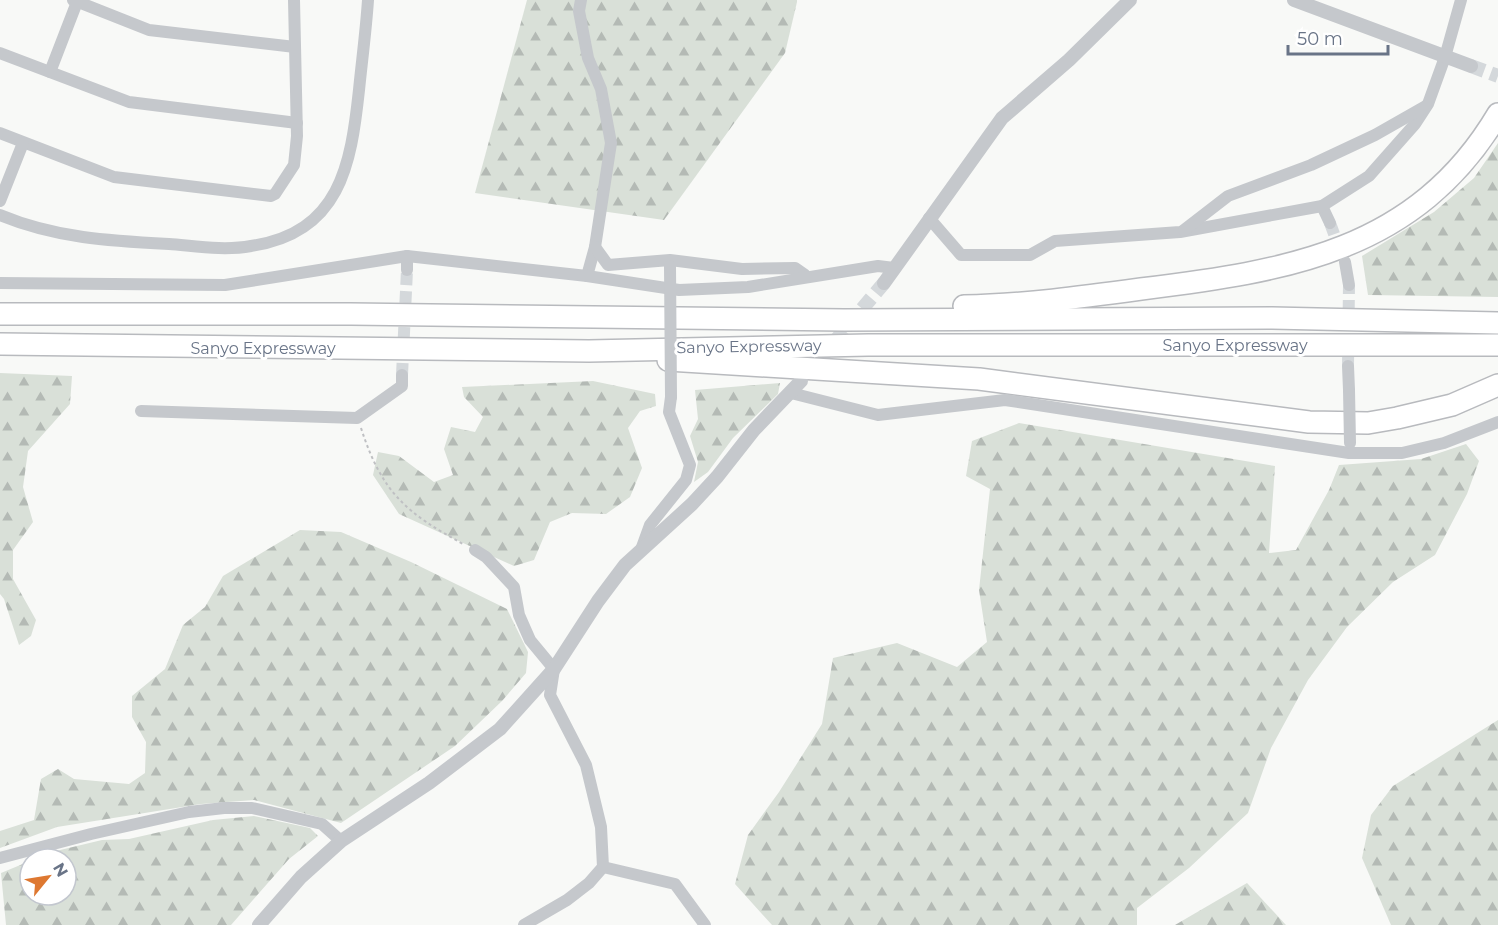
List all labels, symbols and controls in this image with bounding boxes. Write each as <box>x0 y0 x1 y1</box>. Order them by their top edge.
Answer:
scale bar <box>1288 18 1388 56</box>
text: 50 m <box>1297 28 1343 50</box>
street label: Sanyo Expressway <box>676 336 822 357</box>
street label: Sanyo Expressway <box>1162 336 1308 355</box>
street label: Sanyo Expressway <box>190 339 336 358</box>
north arrow <box>18 847 78 907</box>
text: N <box>49 859 72 880</box>

